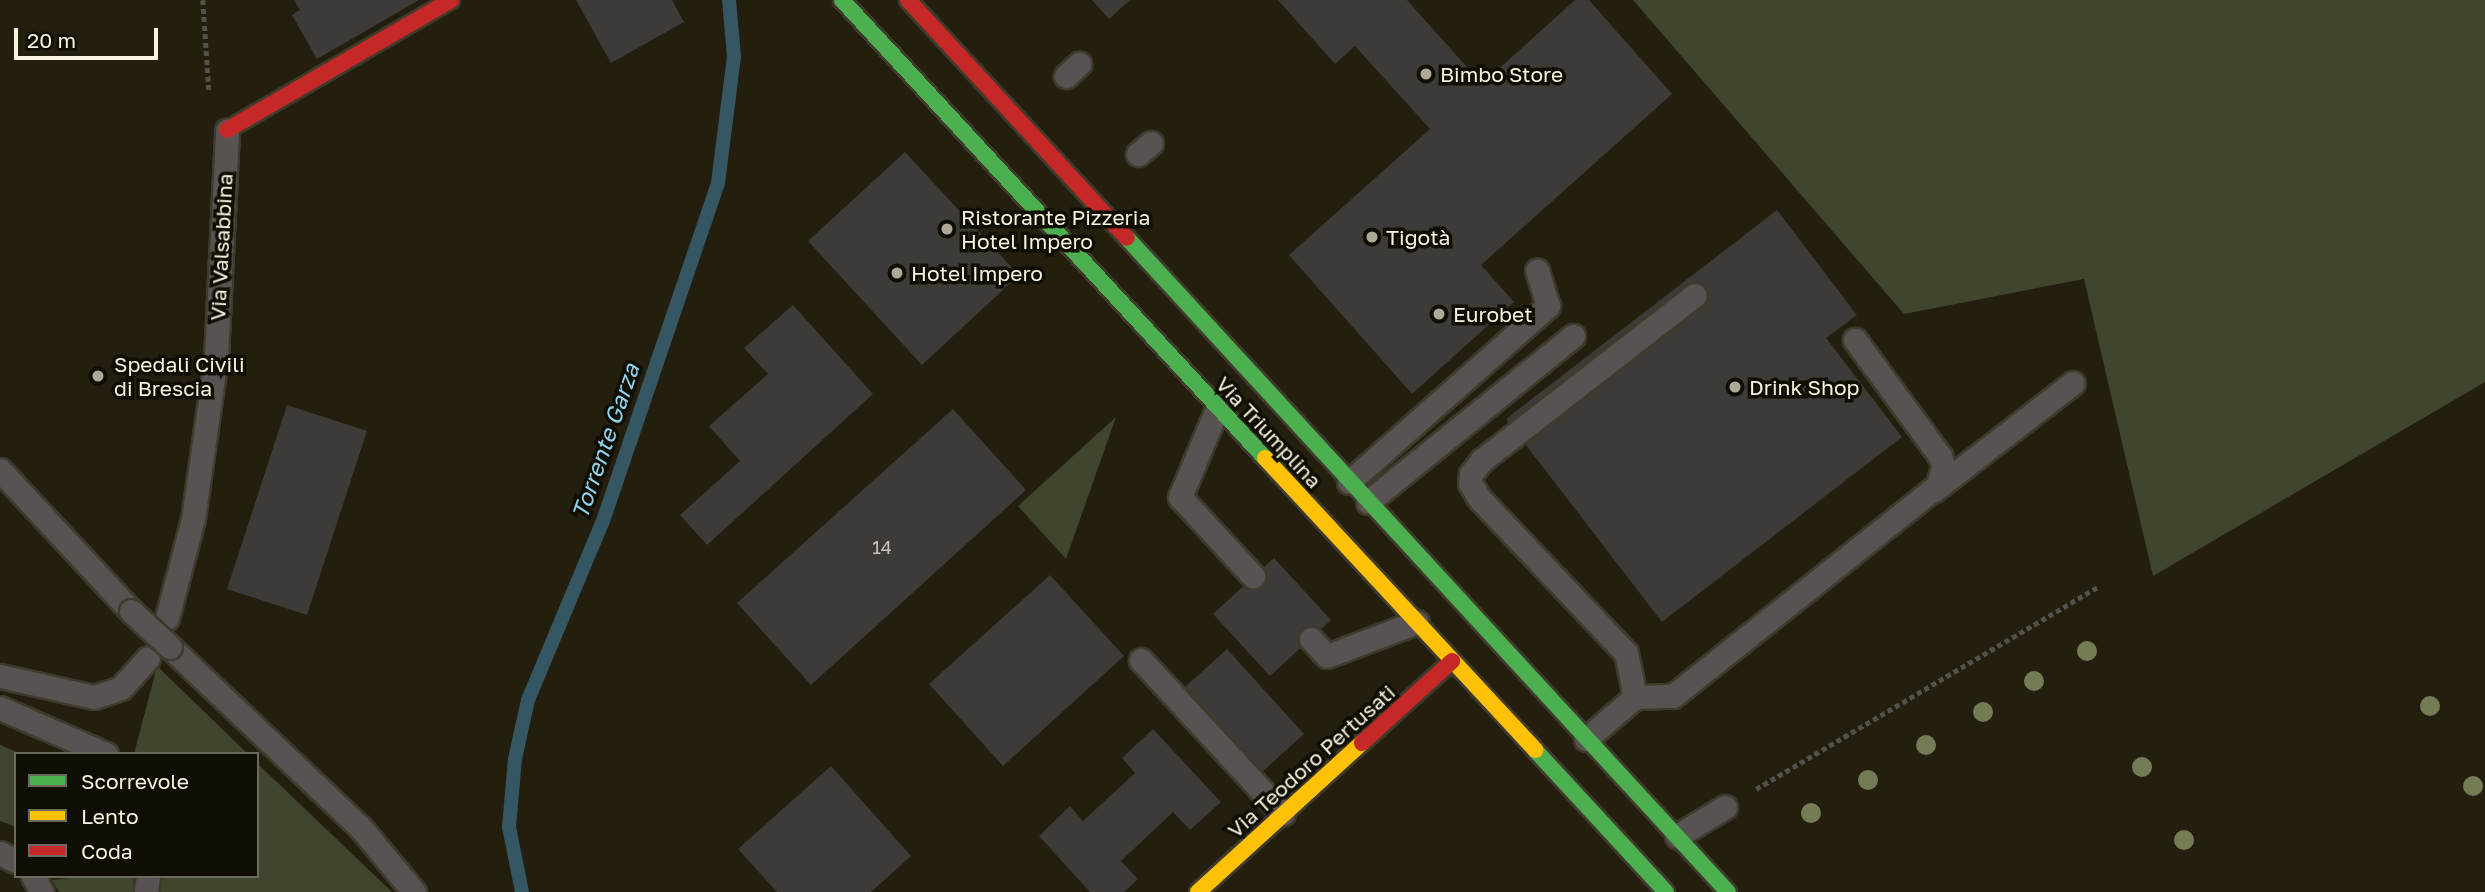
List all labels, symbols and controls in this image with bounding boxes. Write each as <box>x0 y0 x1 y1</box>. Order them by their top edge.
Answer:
scale bar <box>18 14 161 58</box>
text: 20 m <box>27 27 76 53</box>
place label: Bimbo Store <box>1440 61 1563 87</box>
marker: Bimbo Store <box>1418 66 1434 82</box>
street label: Via Valsabbina <box>205 173 237 321</box>
place label: Ristorante Pizzeria Hotel Impero <box>961 204 1150 254</box>
marker: Ristorante Pizzeria Hotel Impero <box>939 221 955 237</box>
place label: Tigotà <box>1386 224 1450 250</box>
marker: Tigotà <box>1364 229 1380 245</box>
place label: Hotel Impero <box>911 260 1043 286</box>
marker: Hotel Impero <box>889 265 905 281</box>
place label: Eurobet <box>1453 301 1533 327</box>
marker: Eurobet <box>1431 306 1447 322</box>
place label: Spedali Civili di Brescia <box>114 351 245 401</box>
water label: Torrente Garza <box>566 360 644 522</box>
marker: Spedali Civili di Brescia <box>88 366 108 386</box>
street label: Via Triumplina <box>1211 371 1327 493</box>
place label: Drink Shop <box>1749 374 1859 400</box>
marker: Drink Shop <box>1727 379 1743 395</box>
house number: 14 <box>872 536 892 558</box>
street label: Via Teodoro Pertusati <box>1222 679 1400 843</box>
legend <box>14 752 259 878</box>
text: Scorrevole <box>81 768 189 794</box>
text: Lento <box>81 803 139 829</box>
text: Coda <box>81 838 133 864</box>

